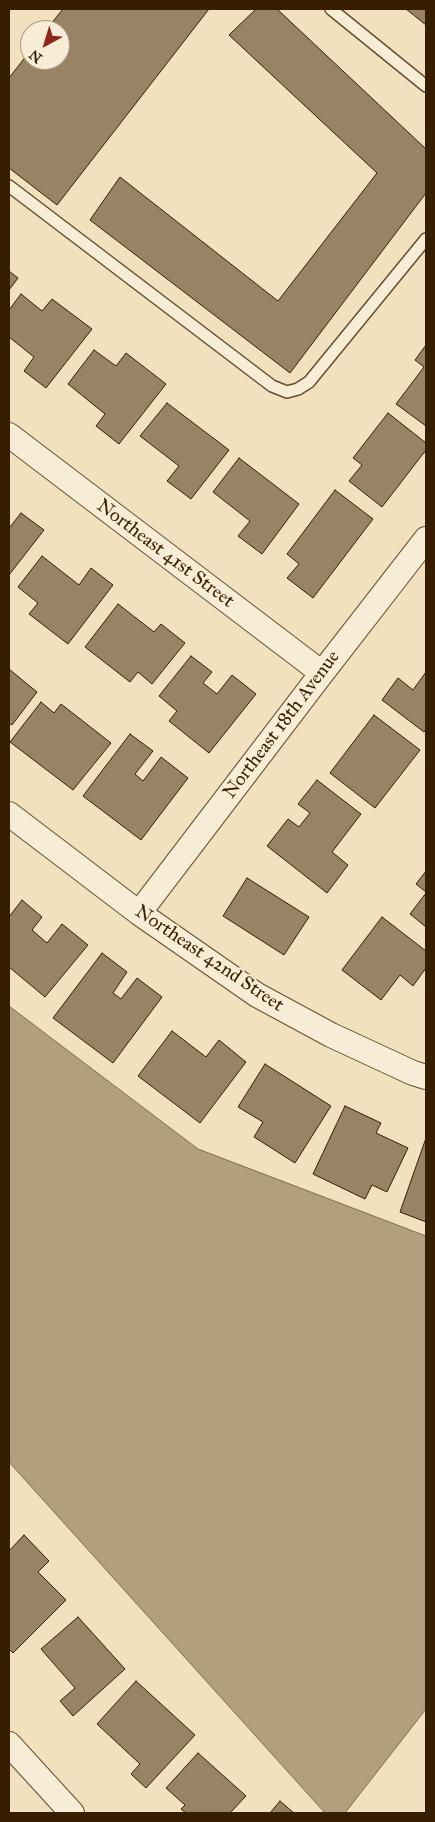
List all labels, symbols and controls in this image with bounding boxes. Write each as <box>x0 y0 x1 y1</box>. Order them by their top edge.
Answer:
north arrow <box>20 20 70 70</box>
text: N <box>26 46 46 67</box>
street label: Northeast 41st Street <box>92 495 238 613</box>
street label: Northeast 18th Avenue <box>219 646 345 804</box>
street label: Northeast 42nd Street <box>130 901 288 1017</box>

